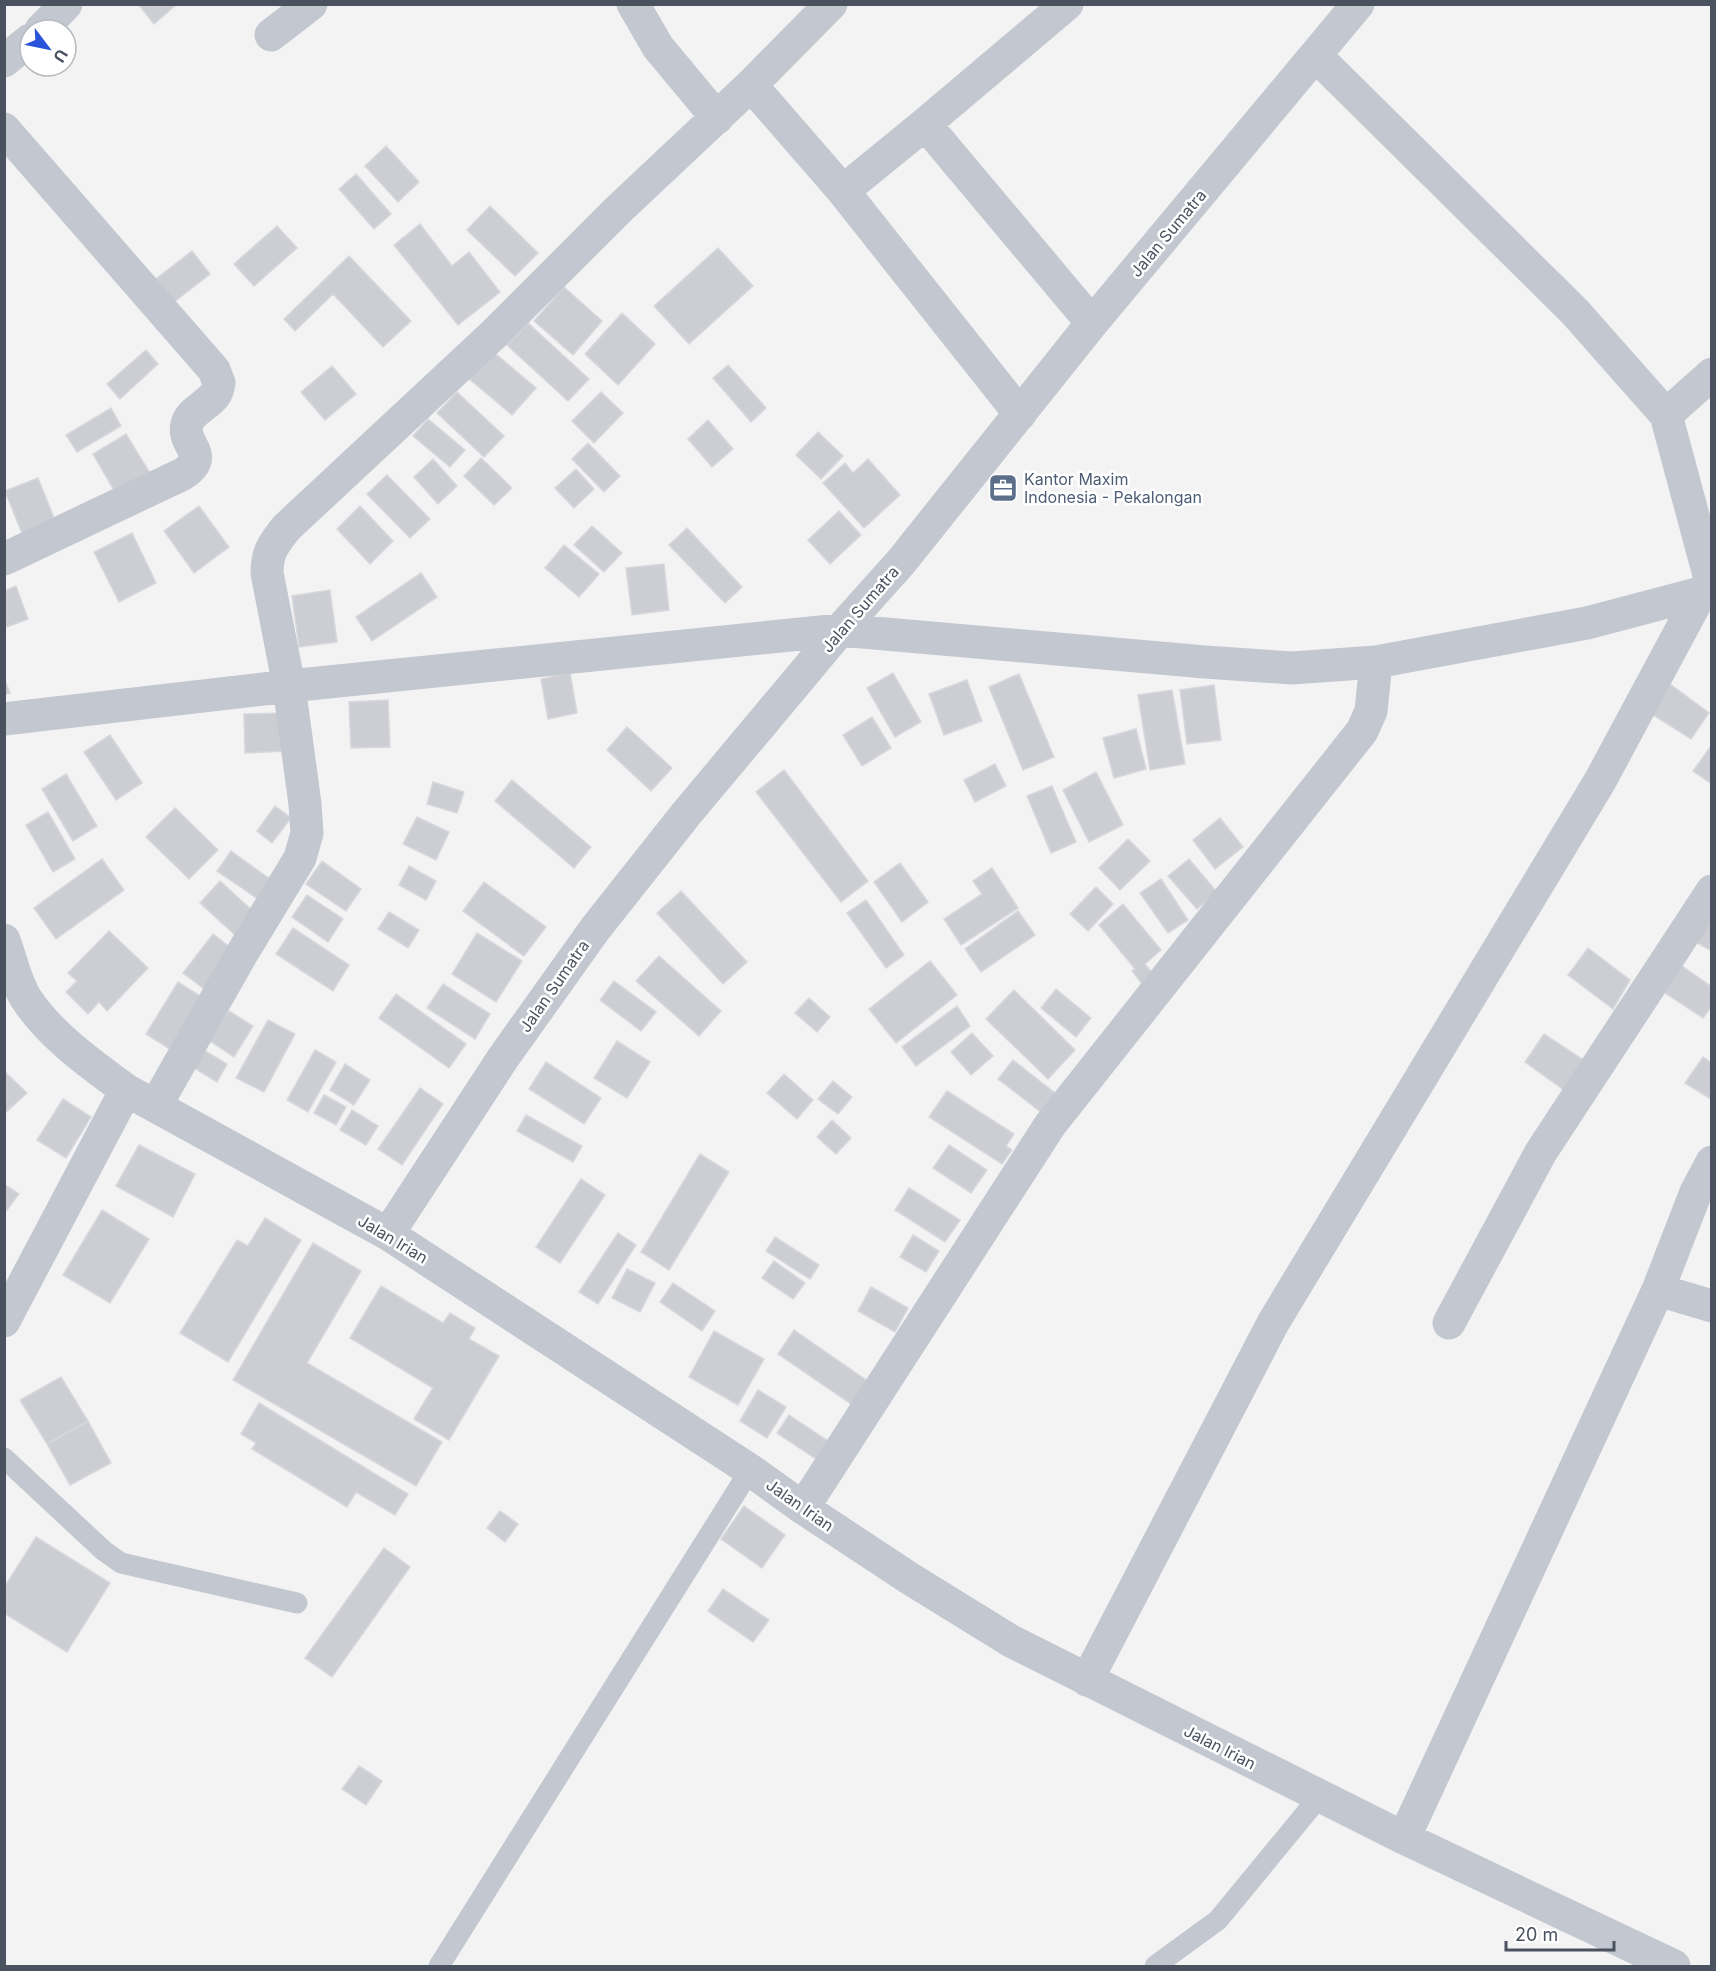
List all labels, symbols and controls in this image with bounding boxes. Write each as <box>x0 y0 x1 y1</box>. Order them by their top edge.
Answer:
north arrow <box>18 18 78 78</box>
text: U <box>49 46 72 66</box>
street label: Jalan Sumatra <box>1126 185 1210 281</box>
place label: Kantor Maxim Indonesia - Pekalongan <box>1024 469 1202 507</box>
office icon: Kantor Maxim Indonesia - Pekalongan <box>987 472 1019 504</box>
street label: Jalan Sumatra <box>817 562 903 656</box>
street label: Jalan Sumatra <box>515 936 593 1036</box>
street label: Jalan Irian <box>355 1210 431 1268</box>
street label: Jalan Irian <box>762 1474 838 1536</box>
street label: Jalan Irian <box>1181 1720 1259 1774</box>
scale bar <box>1506 1914 1614 1952</box>
text: 20 m <box>1515 1924 1558 1945</box>

